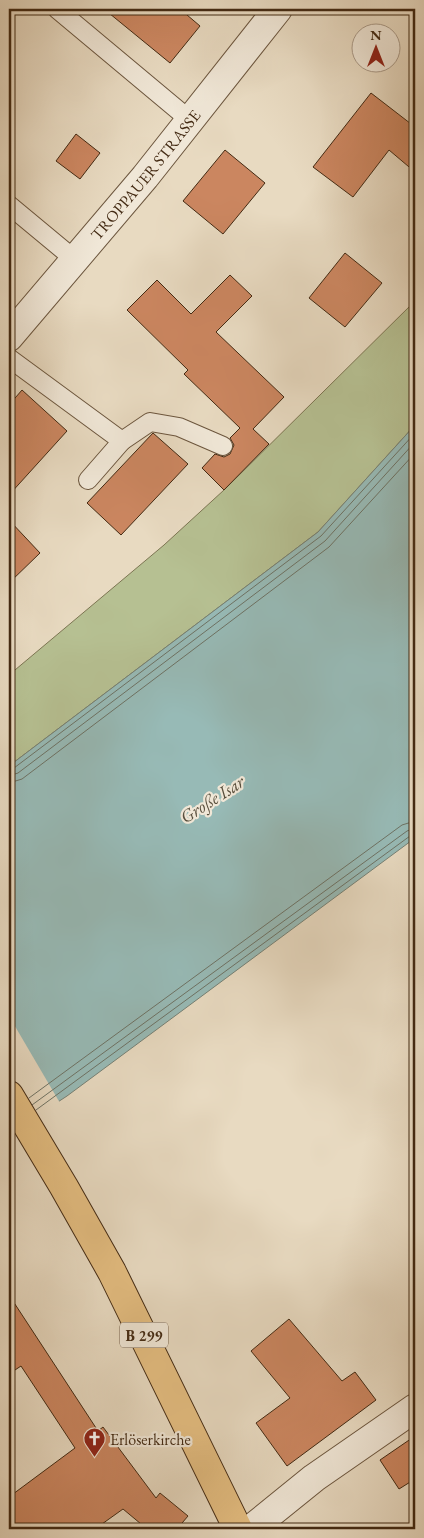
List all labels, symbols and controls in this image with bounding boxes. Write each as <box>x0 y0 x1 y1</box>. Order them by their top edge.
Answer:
north arrow <box>352 22 402 72</box>
text: N <box>370 26 382 44</box>
street label: TROPPAUER STRASSE <box>86 105 205 244</box>
water label: Große Isar <box>176 769 250 829</box>
road number: B 299 <box>120 1322 168 1348</box>
church icon: Erlöserkirche <box>82 1427 106 1458</box>
place label: Erlöserkirche <box>110 1429 191 1450</box>

